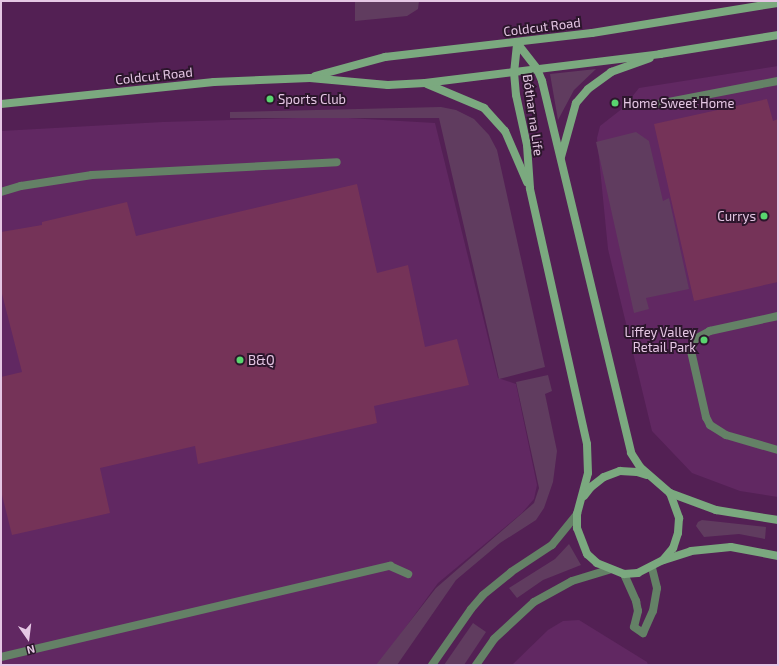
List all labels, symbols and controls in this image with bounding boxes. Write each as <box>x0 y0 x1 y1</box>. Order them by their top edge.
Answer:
street label: Coldcut Road <box>503 15 581 39</box>
street label: Coldcut Road <box>115 64 193 88</box>
street label: Bóthar na Life <box>520 73 546 157</box>
place label: Sports Club <box>278 91 346 107</box>
marker: Sports Club <box>265 94 275 104</box>
place label: Home Sweet Home <box>623 95 734 111</box>
marker: Home Sweet Home <box>610 98 620 108</box>
place label: Currys <box>717 208 756 224</box>
marker: Currys <box>759 211 769 221</box>
place label: Liffey Valley Retail Park <box>624 325 696 356</box>
marker: Liffey Valley Retail Park <box>699 335 709 345</box>
place label: B&Q <box>248 352 275 368</box>
marker: B&Q <box>235 355 245 365</box>
north arrow <box>8 618 48 658</box>
text: N <box>26 643 36 657</box>

